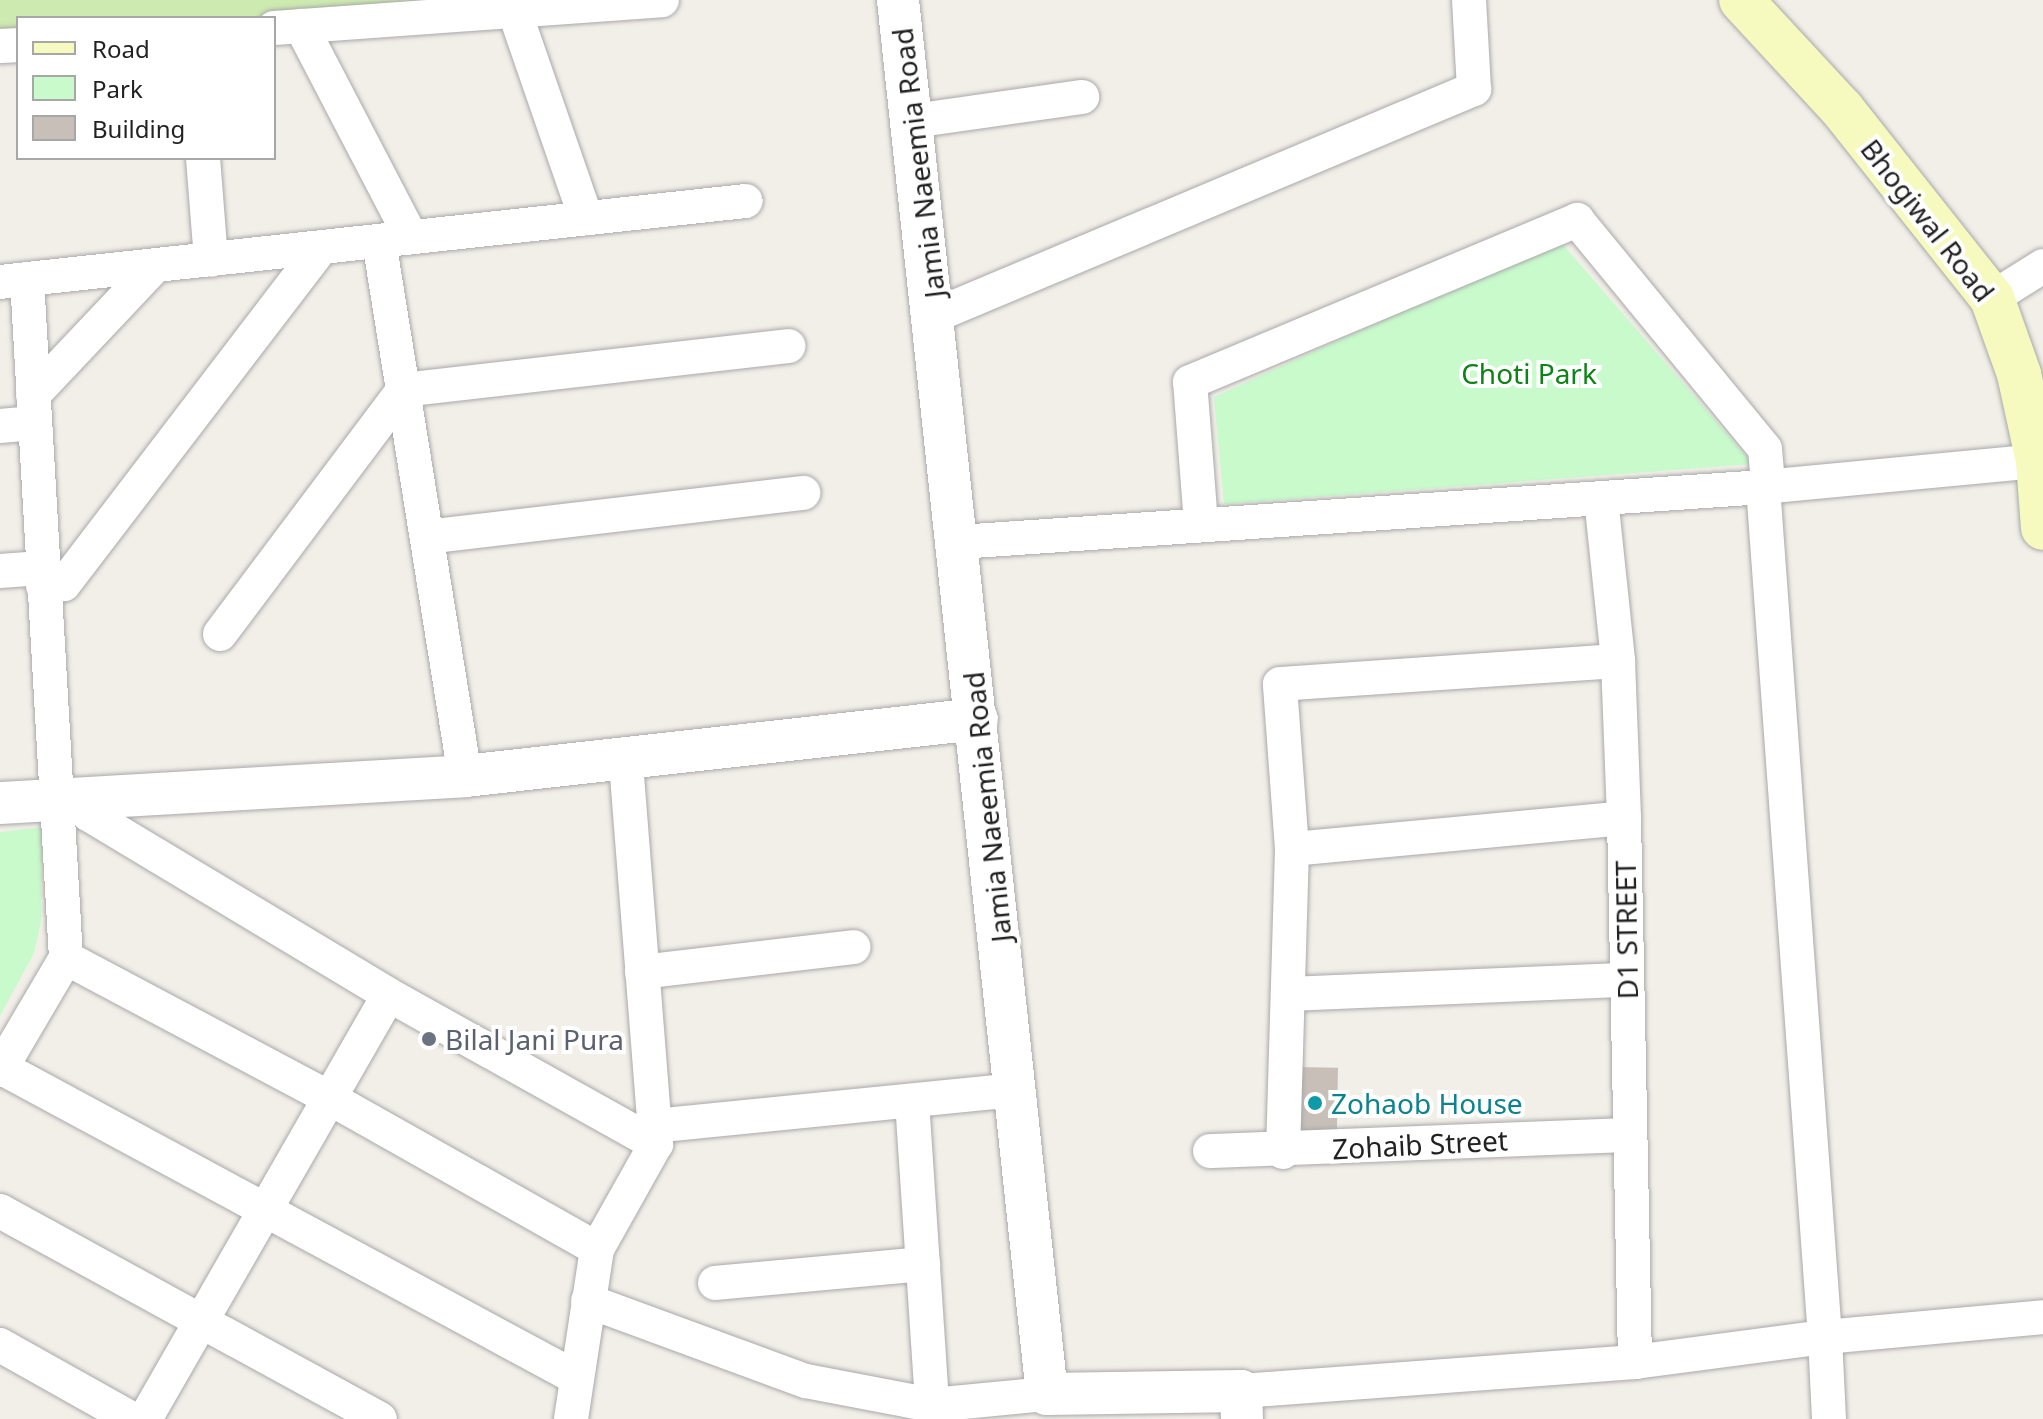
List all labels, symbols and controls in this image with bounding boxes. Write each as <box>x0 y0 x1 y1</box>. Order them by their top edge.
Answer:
legend <box>16 16 276 160</box>
street label: Jamia Naeemia Road <box>885 26 951 300</box>
text: Road <box>92 32 150 65</box>
text: Park <box>92 72 143 105</box>
text: Building <box>92 112 185 145</box>
street label: Bhogiwal Road <box>1854 132 2002 308</box>
park label: Choti Park <box>1461 356 1597 390</box>
street label: Jamia Naeemia Road <box>956 670 1018 944</box>
street label: D1 STREET <box>1608 860 1644 1000</box>
place label: Bilal Jani Pura <box>445 1022 624 1056</box>
marker: Bilal Jani Pura <box>420 1030 438 1048</box>
place label: Zohaob House <box>1331 1086 1523 1120</box>
marker: Zohaob House <box>1306 1094 1324 1112</box>
street label: Zohaib Street <box>1331 1123 1509 1165</box>

